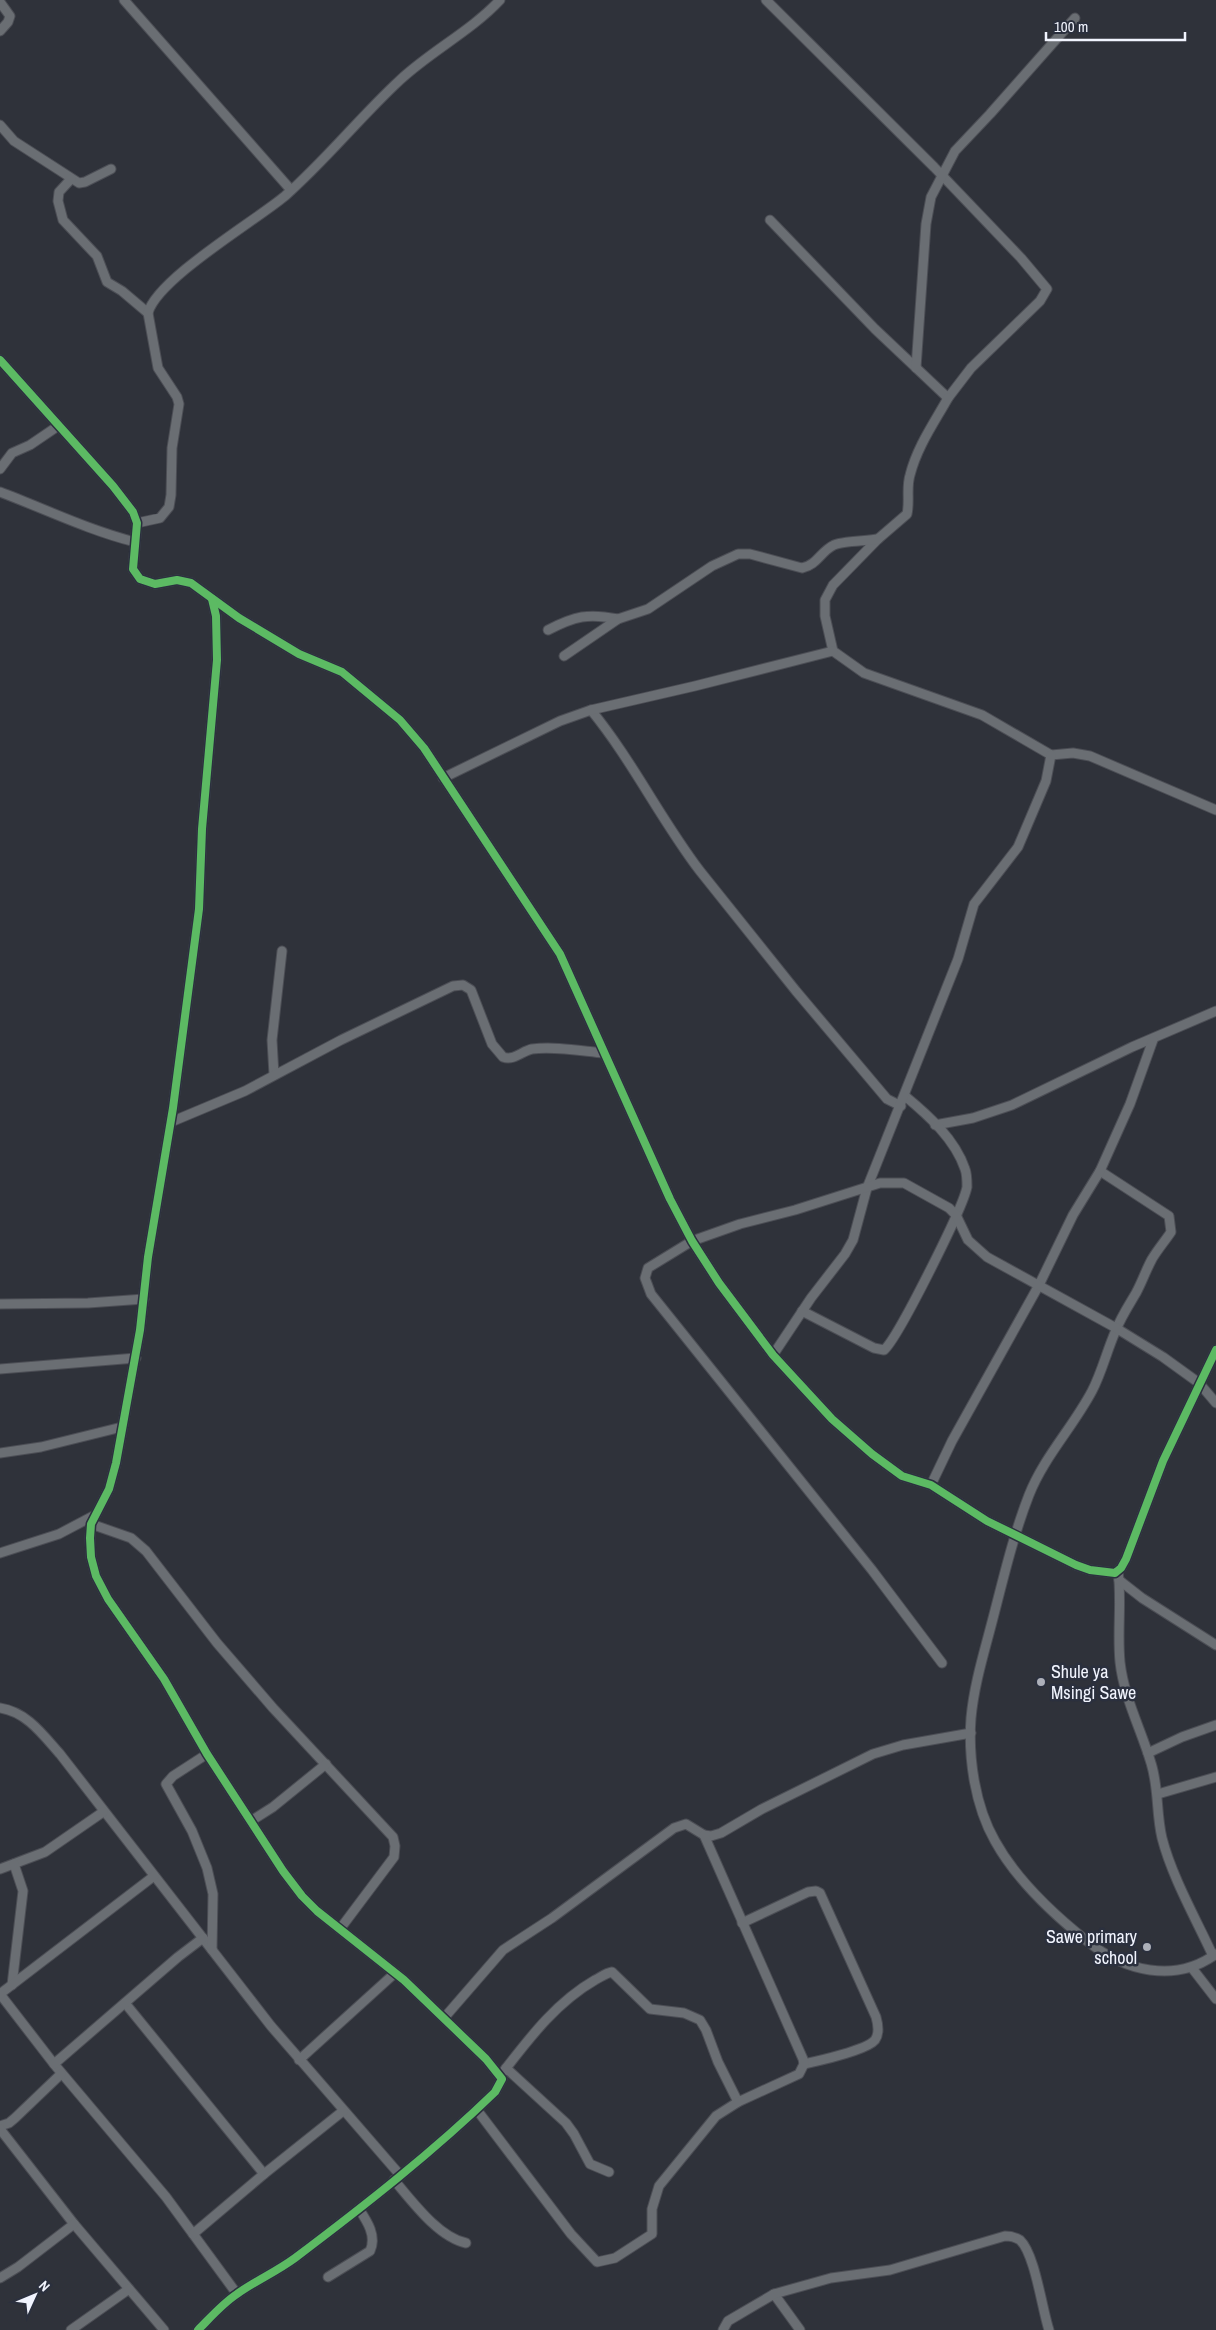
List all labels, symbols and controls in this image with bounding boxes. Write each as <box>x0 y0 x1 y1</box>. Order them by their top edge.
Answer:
scale bar <box>1046 10 1185 42</box>
text: 100 m <box>1054 16 1088 37</box>
place label: Shule ya Msingi Sawe <box>1051 1659 1136 1705</box>
marker: Shule ya Msingi Sawe <box>1035 1676 1047 1688</box>
place label: Sawe primary school <box>1046 1924 1138 1970</box>
marker: Sawe primary school <box>1141 1941 1153 1953</box>
north arrow <box>10 2270 60 2320</box>
text: N <box>35 2277 54 2295</box>

